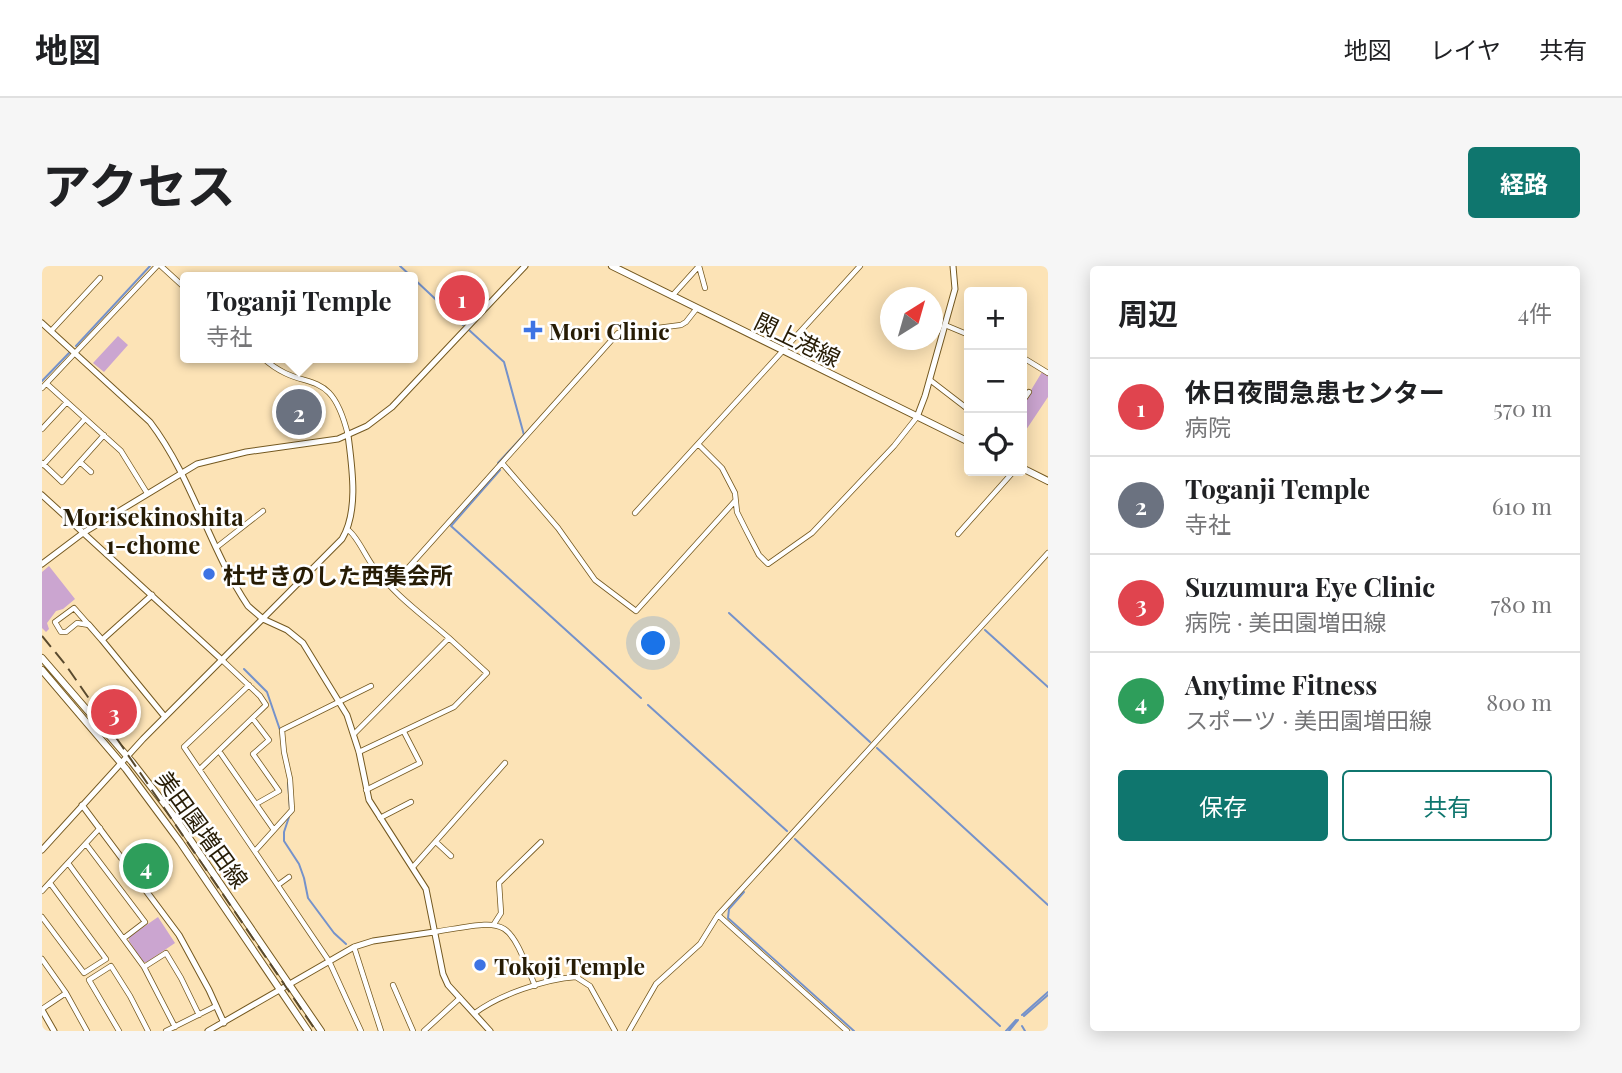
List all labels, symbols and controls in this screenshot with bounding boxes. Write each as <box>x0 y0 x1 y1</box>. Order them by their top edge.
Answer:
text: 地図 <box>35 26 101 70</box>
text: 地図 <box>1344 33 1392 65</box>
text: レイヤ <box>1430 33 1501 65</box>
text: 共有 <box>1539 33 1587 65</box>
button: 経路 <box>1468 147 1580 218</box>
text: アクセス <box>42 151 236 216</box>
popup <box>180 272 418 363</box>
pin: 1 <box>439 272 485 324</box>
text: Toganji Temple <box>206 283 392 318</box>
north arrow <box>880 287 943 350</box>
map controls <box>964 287 1027 476</box>
button: + <box>964 287 1027 350</box>
text: 周辺 <box>1118 293 1178 333</box>
text: 4件 <box>1518 297 1552 328</box>
street label: 閖上港線 <box>750 305 846 373</box>
place label: Mori Clinic <box>549 315 670 346</box>
text: 寺社 <box>206 320 252 351</box>
marker: Mori Clinic <box>523 320 543 340</box>
button: − <box>964 350 1027 413</box>
text: 休日夜間急患センター <box>1185 374 1445 409</box>
pin: 2 <box>276 386 322 438</box>
text: 1 <box>1137 392 1145 423</box>
text: 570 m <box>1493 392 1552 423</box>
text: 病院 <box>1185 411 1231 442</box>
button: locate <box>964 413 1027 476</box>
text: Toganji Temple <box>1185 471 1370 506</box>
text: 2 <box>1135 490 1147 521</box>
text: 610 m <box>1492 490 1552 521</box>
district label: Morisekinoshita 1-chome <box>62 500 244 560</box>
text: 寺社 <box>1185 508 1231 539</box>
place label: 杜せきのした西集会所 <box>223 559 453 590</box>
marker: 杜せきのした西集会所 <box>201 566 217 582</box>
text: Suzumura Eye Clinic <box>1185 569 1435 604</box>
text: 3 <box>1135 588 1147 619</box>
text: 780 m <box>1491 588 1552 619</box>
text: 病院 · 美田園増田線 <box>1185 606 1387 637</box>
your location <box>636 626 670 660</box>
text: Anytime Fitness <box>1185 667 1377 702</box>
pin: 3 <box>91 686 137 738</box>
text: 4 <box>1135 686 1147 717</box>
text: 800 m <box>1486 686 1552 717</box>
text: スポーツ · 美田園増田線 <box>1185 704 1432 735</box>
street label: 美田園増田線 <box>150 764 256 894</box>
button: 保存 <box>1118 770 1328 841</box>
button: 共有 <box>1342 770 1552 841</box>
pin: 4 <box>123 840 169 892</box>
place label: Tokoji Temple <box>494 950 645 981</box>
marker: Tokoji Temple <box>472 957 488 973</box>

